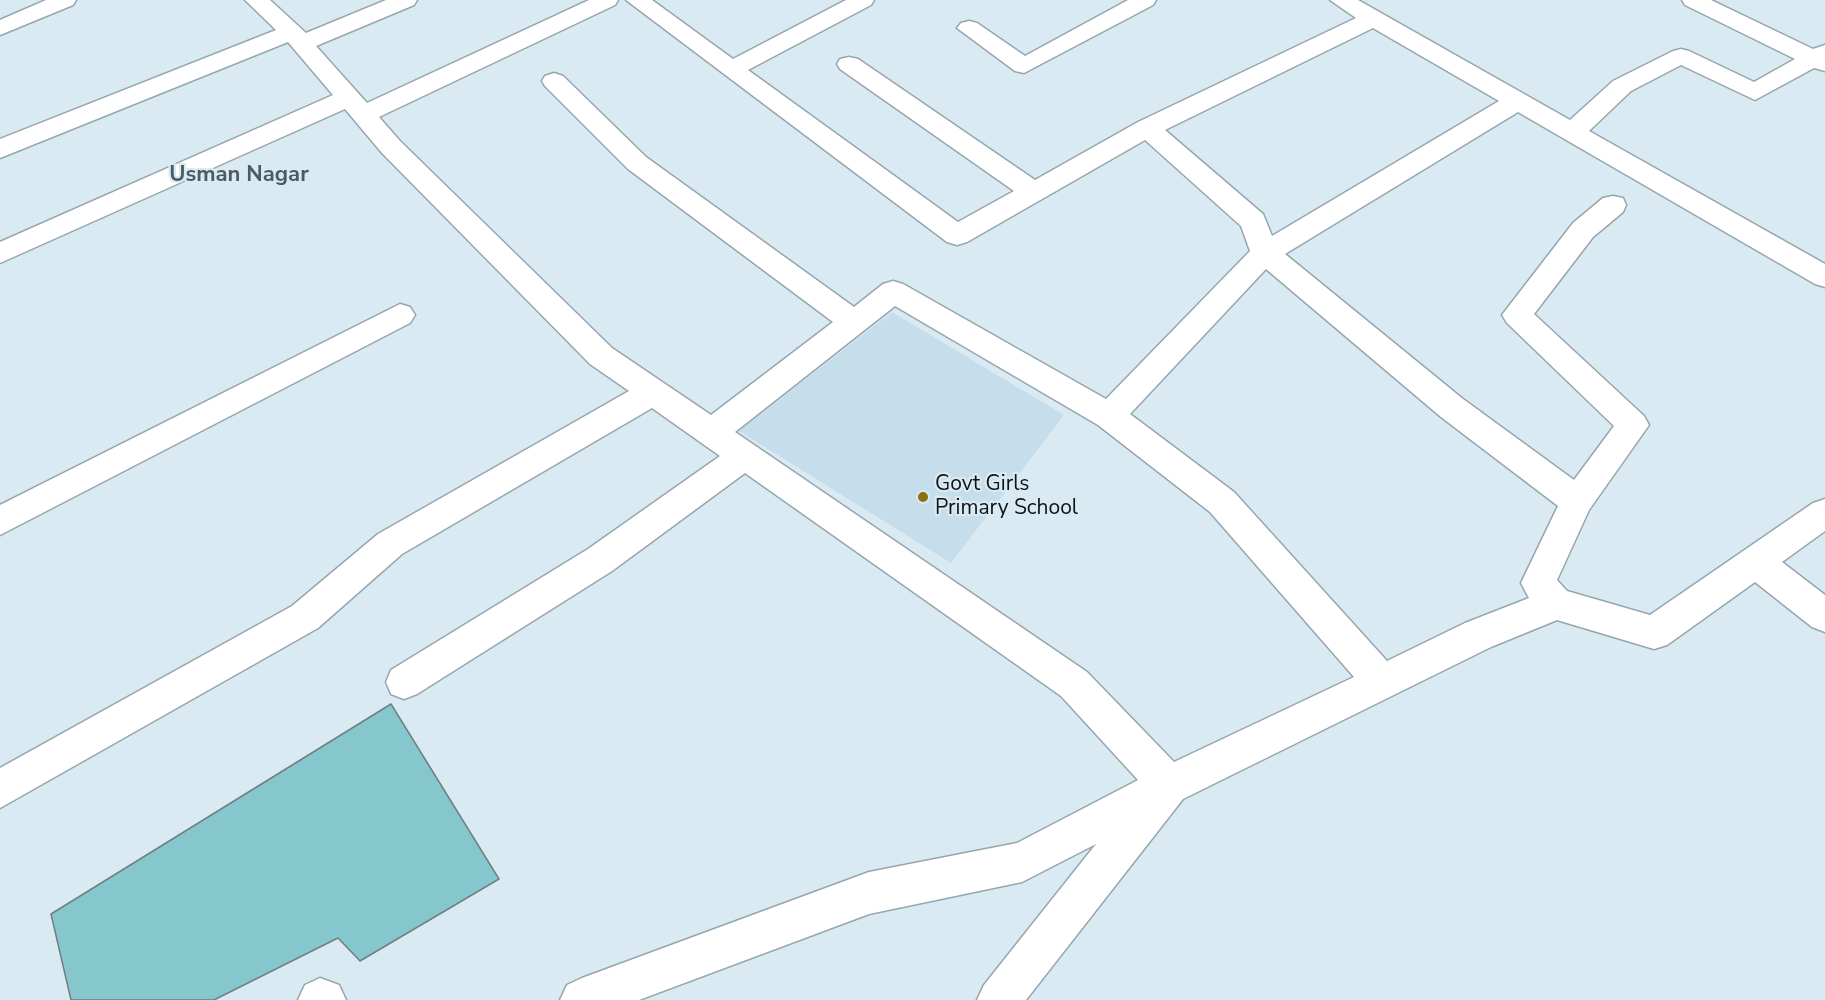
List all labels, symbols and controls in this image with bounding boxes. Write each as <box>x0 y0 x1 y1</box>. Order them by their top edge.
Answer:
district label: Usman Nagar <box>169 163 309 189</box>
place label: Govt Girls Primary School <box>935 472 1078 522</box>
marker: Govt Girls Primary School <box>916 490 930 504</box>

